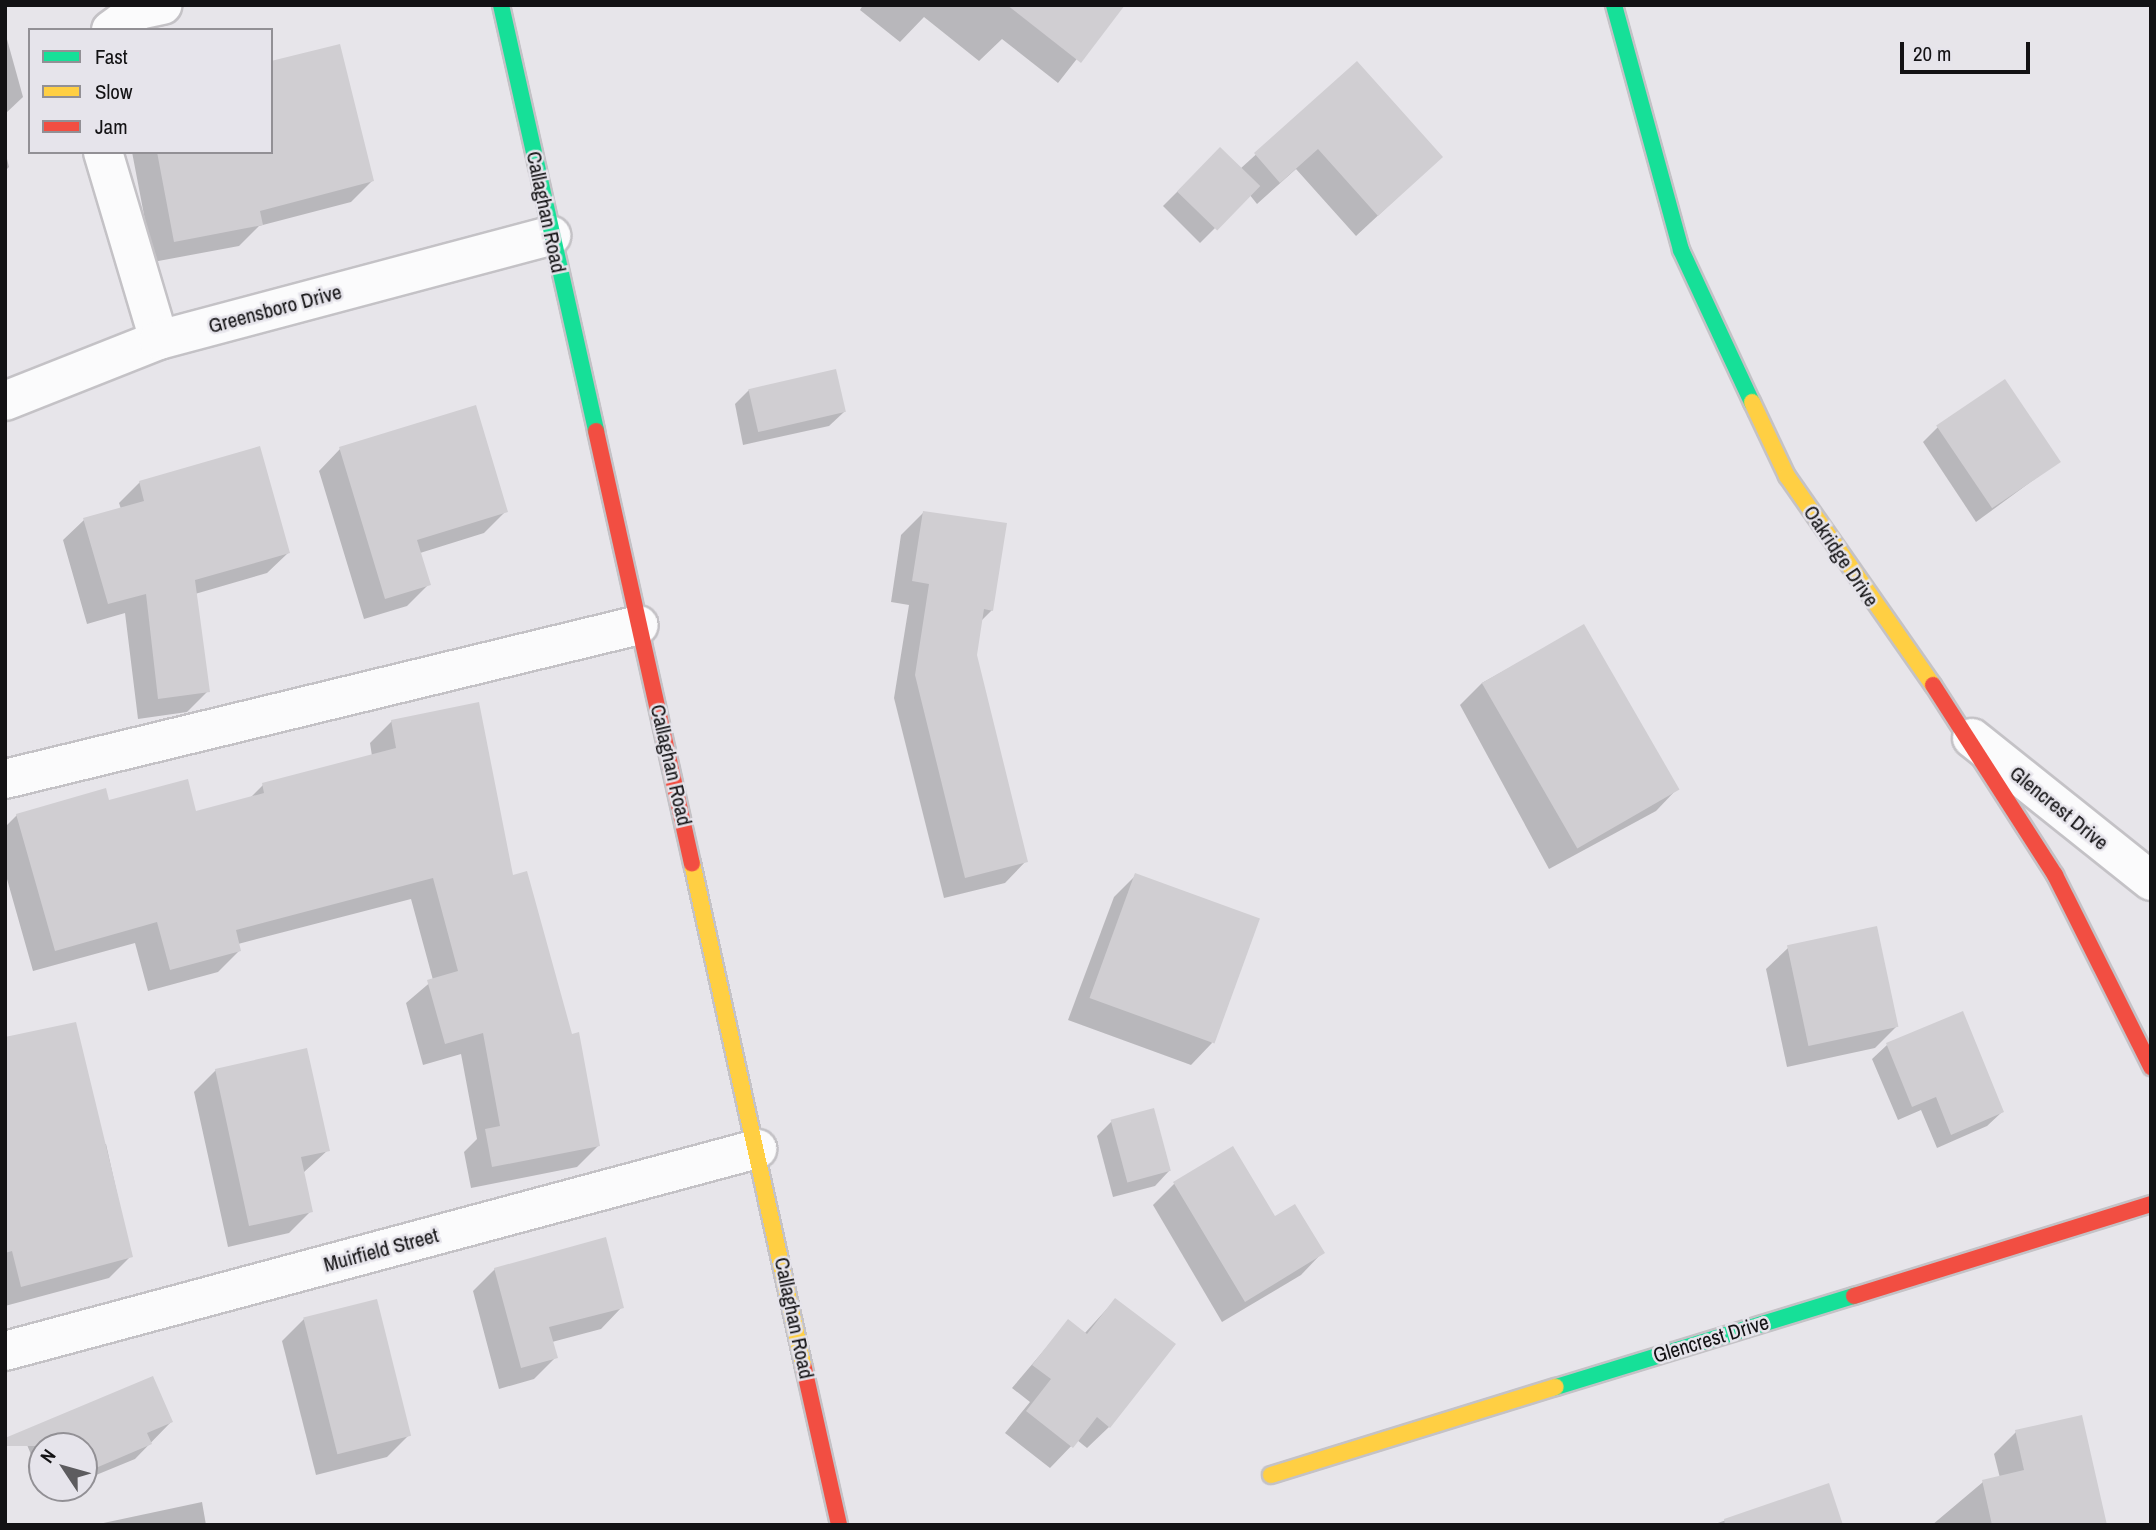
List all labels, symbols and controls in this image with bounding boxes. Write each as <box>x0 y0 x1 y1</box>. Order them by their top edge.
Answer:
legend <box>28 28 273 154</box>
scale bar <box>1904 28 2034 72</box>
text: 20 m <box>1913 39 1951 68</box>
text: Fast <box>95 42 128 71</box>
text: Slow <box>95 77 132 106</box>
text: Jam <box>95 112 128 141</box>
street label: Callaghan Road <box>521 149 571 275</box>
street label: Greensboro Drive <box>206 279 344 339</box>
street label: Oakridge Drive <box>1798 501 1884 611</box>
street label: Callaghan Road <box>645 702 697 828</box>
street label: Glencrest Drive <box>2005 761 2113 855</box>
street label: Muirfield Street <box>321 1223 441 1277</box>
street label: Callaghan Road <box>769 1255 819 1381</box>
street label: Glencrest Drive <box>1650 1309 1772 1369</box>
north arrow <box>28 1432 98 1502</box>
text: N <box>34 1444 61 1468</box>

